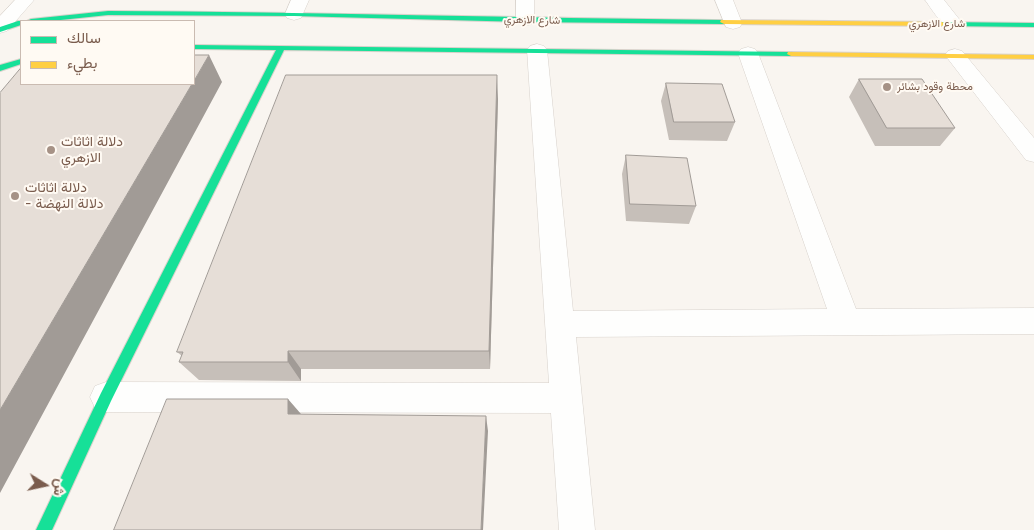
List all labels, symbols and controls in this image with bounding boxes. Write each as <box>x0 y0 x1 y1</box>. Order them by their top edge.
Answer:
street label: شارع الازهري <box>504 13 560 27</box>
street label: شارع الازهري <box>909 17 965 31</box>
legend <box>20 20 195 85</box>
text: سالك <box>67 28 101 47</box>
text: بطيء <box>67 53 97 72</box>
place label: محطة وقود بشائر <box>897 80 973 94</box>
marker: محطة وقود بشائر <box>881 81 893 93</box>
place label: دلالة اثاثات الازهري <box>61 134 123 166</box>
marker: دلالة اثاثات الازهري <box>45 144 57 156</box>
place label: دلالة اثاثات - دلالة النهضة <box>25 180 104 212</box>
marker: دلالة اثاثات - دلالة النهضة <box>9 190 21 202</box>
north arrow <box>20 460 70 510</box>
text: ش <box>50 478 70 497</box>

